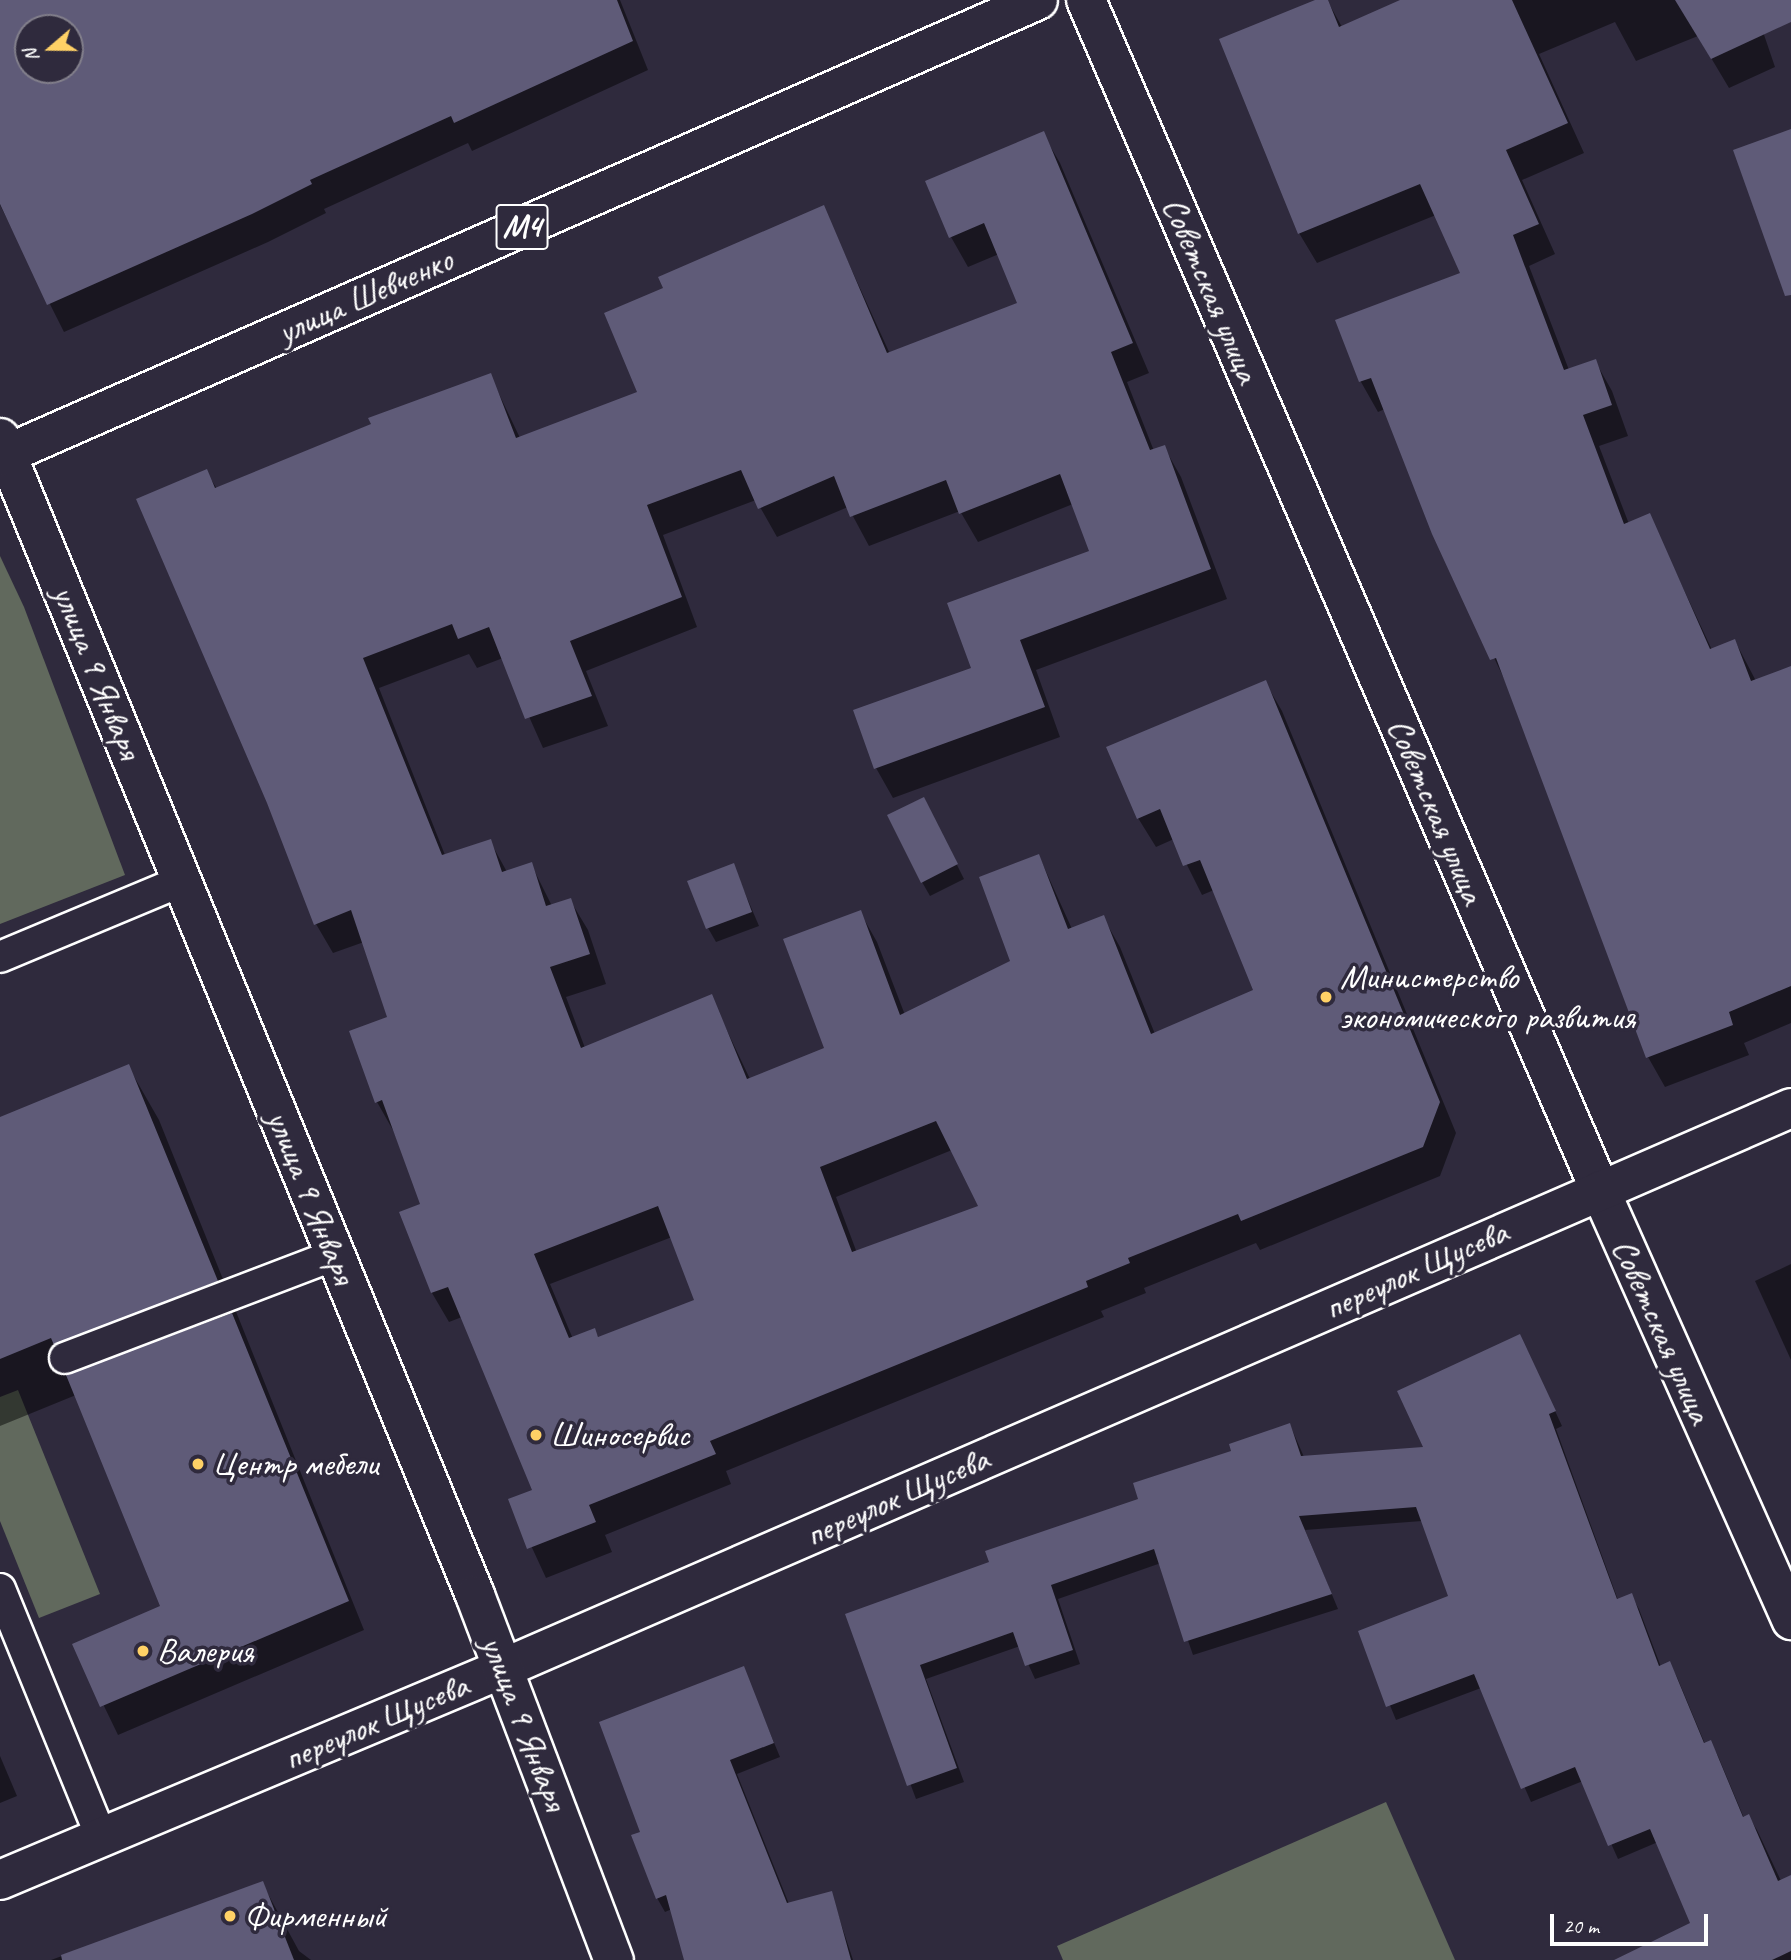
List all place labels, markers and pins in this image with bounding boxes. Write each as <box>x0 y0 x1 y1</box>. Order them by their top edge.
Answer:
place label: Министерство экономического развития <box>1340 956 1633 1038</box>
marker: Министерство экономического развития <box>1318 989 1334 1005</box>
place label: Шиносервис <box>550 1414 689 1456</box>
marker: Шиносервис <box>528 1427 544 1443</box>
place label: Центр мебели <box>212 1443 378 1485</box>
marker: Центр мебели <box>190 1456 206 1472</box>
place label: Валерия <box>157 1630 253 1672</box>
marker: Валерия <box>135 1643 151 1659</box>
place label: Фирменный <box>244 1895 387 1937</box>
marker: Фирменный <box>222 1908 238 1924</box>

